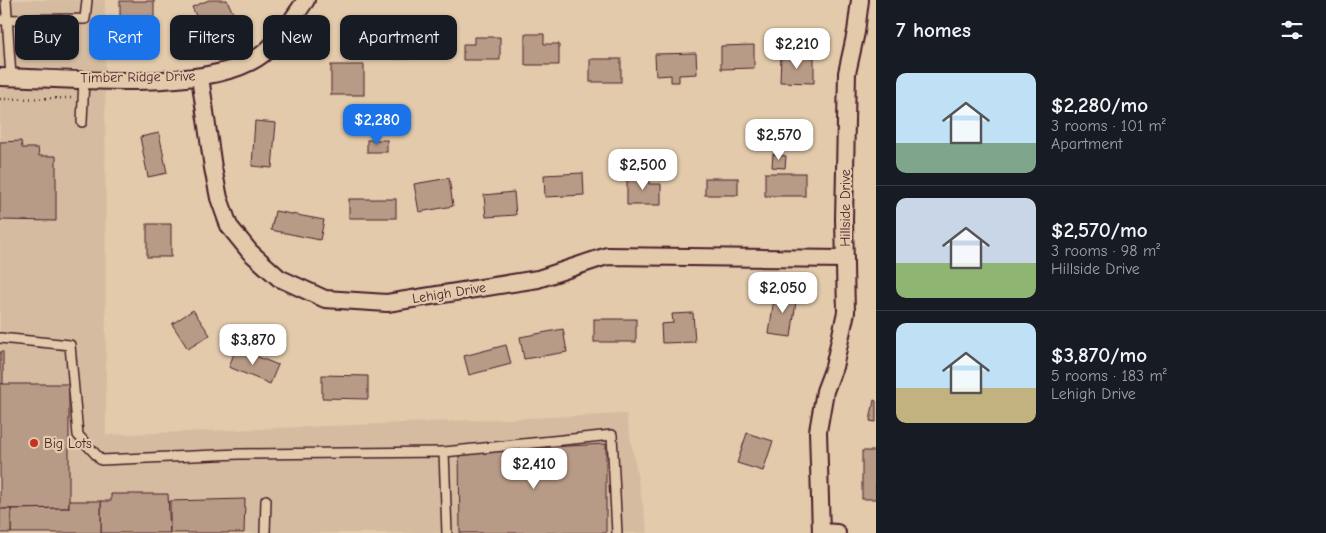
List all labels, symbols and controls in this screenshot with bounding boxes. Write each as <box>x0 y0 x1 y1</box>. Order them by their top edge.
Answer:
chip: Buy <box>15 15 79 60</box>
chip: Rent <box>89 15 160 60</box>
chip: Filters <box>170 15 253 60</box>
chip: New <box>263 15 330 60</box>
chip: Apartment <box>340 15 457 60</box>
icon: filters <box>1278 16 1306 44</box>
text: 7 homes <box>896 18 971 42</box>
pin: $2,210 <box>756 28 838 70</box>
text: $2,210 <box>775 35 819 53</box>
street label: Timber Ridge Drive <box>80 67 196 87</box>
icon: home <box>936 93 996 153</box>
text: $2,280/mo <box>1051 93 1148 117</box>
pin: $2,280 <box>336 104 418 146</box>
text: $2,280 <box>354 111 400 129</box>
text: 3 rooms · 101 m² <box>1051 117 1166 135</box>
pin: $2,570 <box>738 119 820 161</box>
text: $2,570 <box>756 126 802 144</box>
text: Apartment <box>1051 135 1123 153</box>
pin: $2,500 <box>602 148 684 191</box>
text: $2,500 <box>619 156 667 174</box>
street label: Hillside Drive <box>837 169 854 247</box>
icon: home <box>936 218 996 278</box>
text: $2,570/mo <box>1051 218 1148 242</box>
text: 3 rooms · 98 m² <box>1051 242 1160 260</box>
text: Hillside Drive <box>1051 260 1140 278</box>
pin: $2,050 <box>742 272 824 314</box>
street label: Lehigh Drive <box>411 279 487 307</box>
text: $2,050 <box>759 279 807 297</box>
pin: $3,870 <box>212 324 294 366</box>
text: $3,870 <box>230 331 276 349</box>
icon: home <box>936 343 996 403</box>
text: $3,870/mo <box>1051 343 1147 367</box>
text: 5 rooms · 183 m² <box>1051 367 1167 385</box>
text: Lehigh Drive <box>1051 385 1136 403</box>
place label: Big Lots <box>44 435 92 452</box>
marker: Big Lots <box>28 437 40 449</box>
pin: $2,410 <box>493 448 575 490</box>
text: $2,410 <box>512 455 556 473</box>

